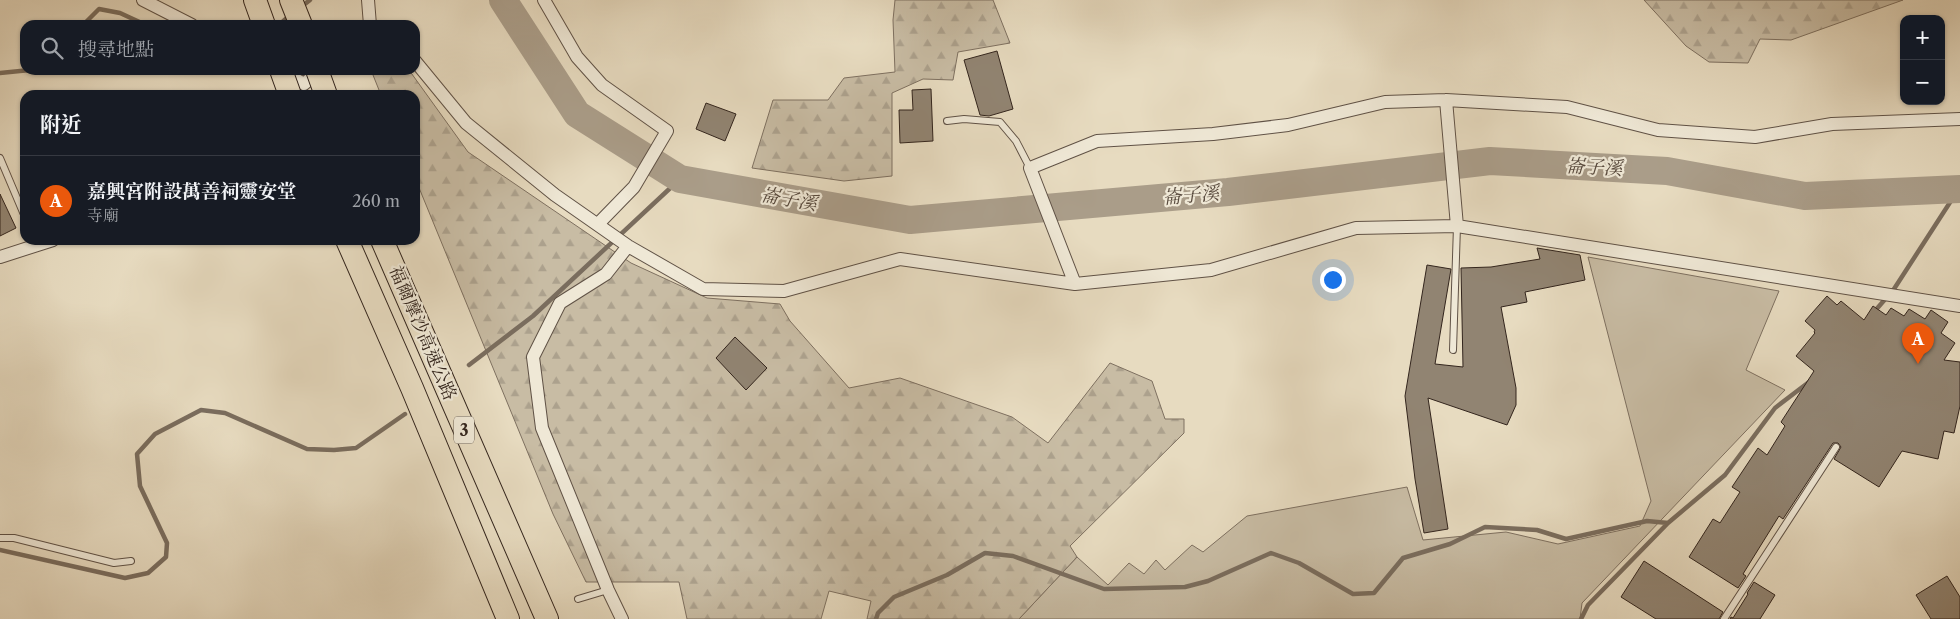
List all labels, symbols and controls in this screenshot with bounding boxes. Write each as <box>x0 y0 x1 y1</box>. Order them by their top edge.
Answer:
map controls <box>1900 15 1945 105</box>
button: + <box>1900 15 1945 60</box>
search box <box>20 20 420 75</box>
icon: search <box>38 34 66 62</box>
text: 搜尋地點 <box>78 38 154 61</box>
button: − <box>1900 60 1945 105</box>
text: 附近 <box>40 112 82 137</box>
water label: 崙子溪 <box>1565 154 1625 180</box>
text: 嘉興宮附設萬善祠靈安堂 <box>87 180 296 203</box>
water label: 崙子溪 <box>1162 181 1222 209</box>
water label: 崙子溪 <box>759 183 821 216</box>
text: A <box>50 191 62 211</box>
text: 260 m <box>352 191 400 211</box>
text: 寺廟 <box>87 205 119 225</box>
street label: 福爾摩沙高速公路 <box>385 262 461 404</box>
your location <box>1320 267 1346 293</box>
pin: A <box>1902 323 1934 364</box>
road number: 3 <box>454 416 474 444</box>

